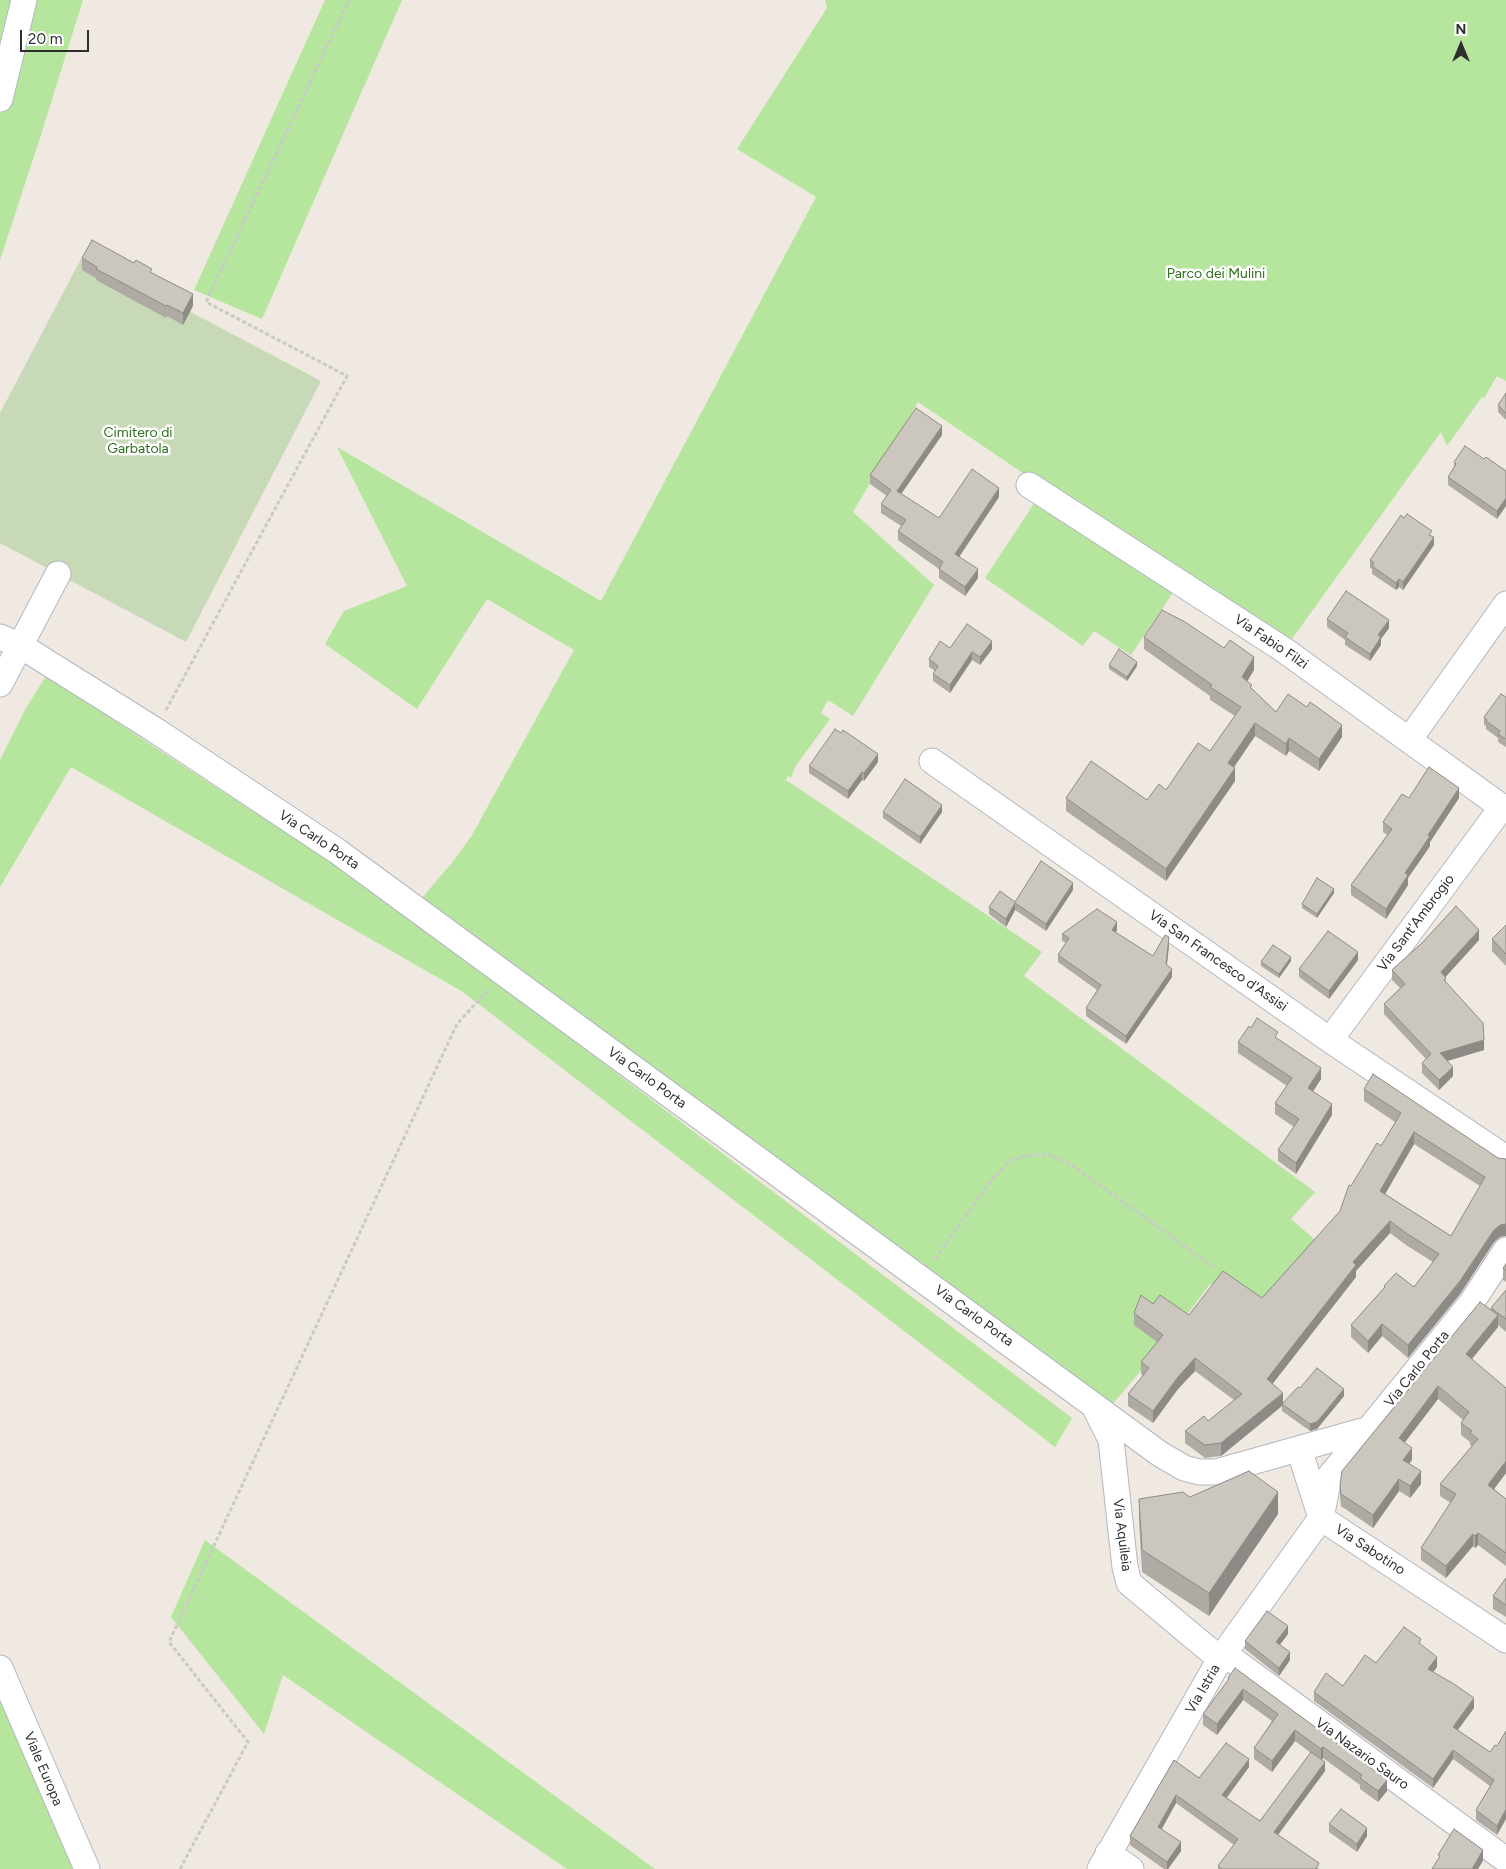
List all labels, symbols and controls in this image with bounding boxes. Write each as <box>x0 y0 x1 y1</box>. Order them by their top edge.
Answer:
scale bar <box>22 20 91 52</box>
north arrow <box>1436 20 1486 70</box>
text: N <box>1456 21 1466 38</box>
text: 20 m <box>28 30 62 48</box>
park label: Parco dei Mulini <box>1167 266 1265 282</box>
park label: Cimitero di Garbatola <box>103 425 173 458</box>
street label: Via Fabio Filzi <box>1231 611 1311 673</box>
street label: Via Carlo Porta <box>276 807 362 873</box>
street label: Via Sant'Ambrogio <box>1374 871 1458 975</box>
street label: Via San Francesco d'Assisi <box>1146 907 1290 1015</box>
street label: Via Carlo Porta <box>604 1044 690 1112</box>
street label: Via Carlo Porta <box>931 1282 1017 1350</box>
street label: Via Carlo Porta <box>1381 1327 1453 1411</box>
street label: Via Aquileia <box>1109 1498 1135 1572</box>
street label: Via Sabotino <box>1332 1521 1408 1579</box>
street label: Via Istria <box>1182 1661 1224 1717</box>
street label: Via Nazario Sauro <box>1312 1714 1412 1794</box>
street label: Viale Europa <box>20 1730 66 1808</box>

